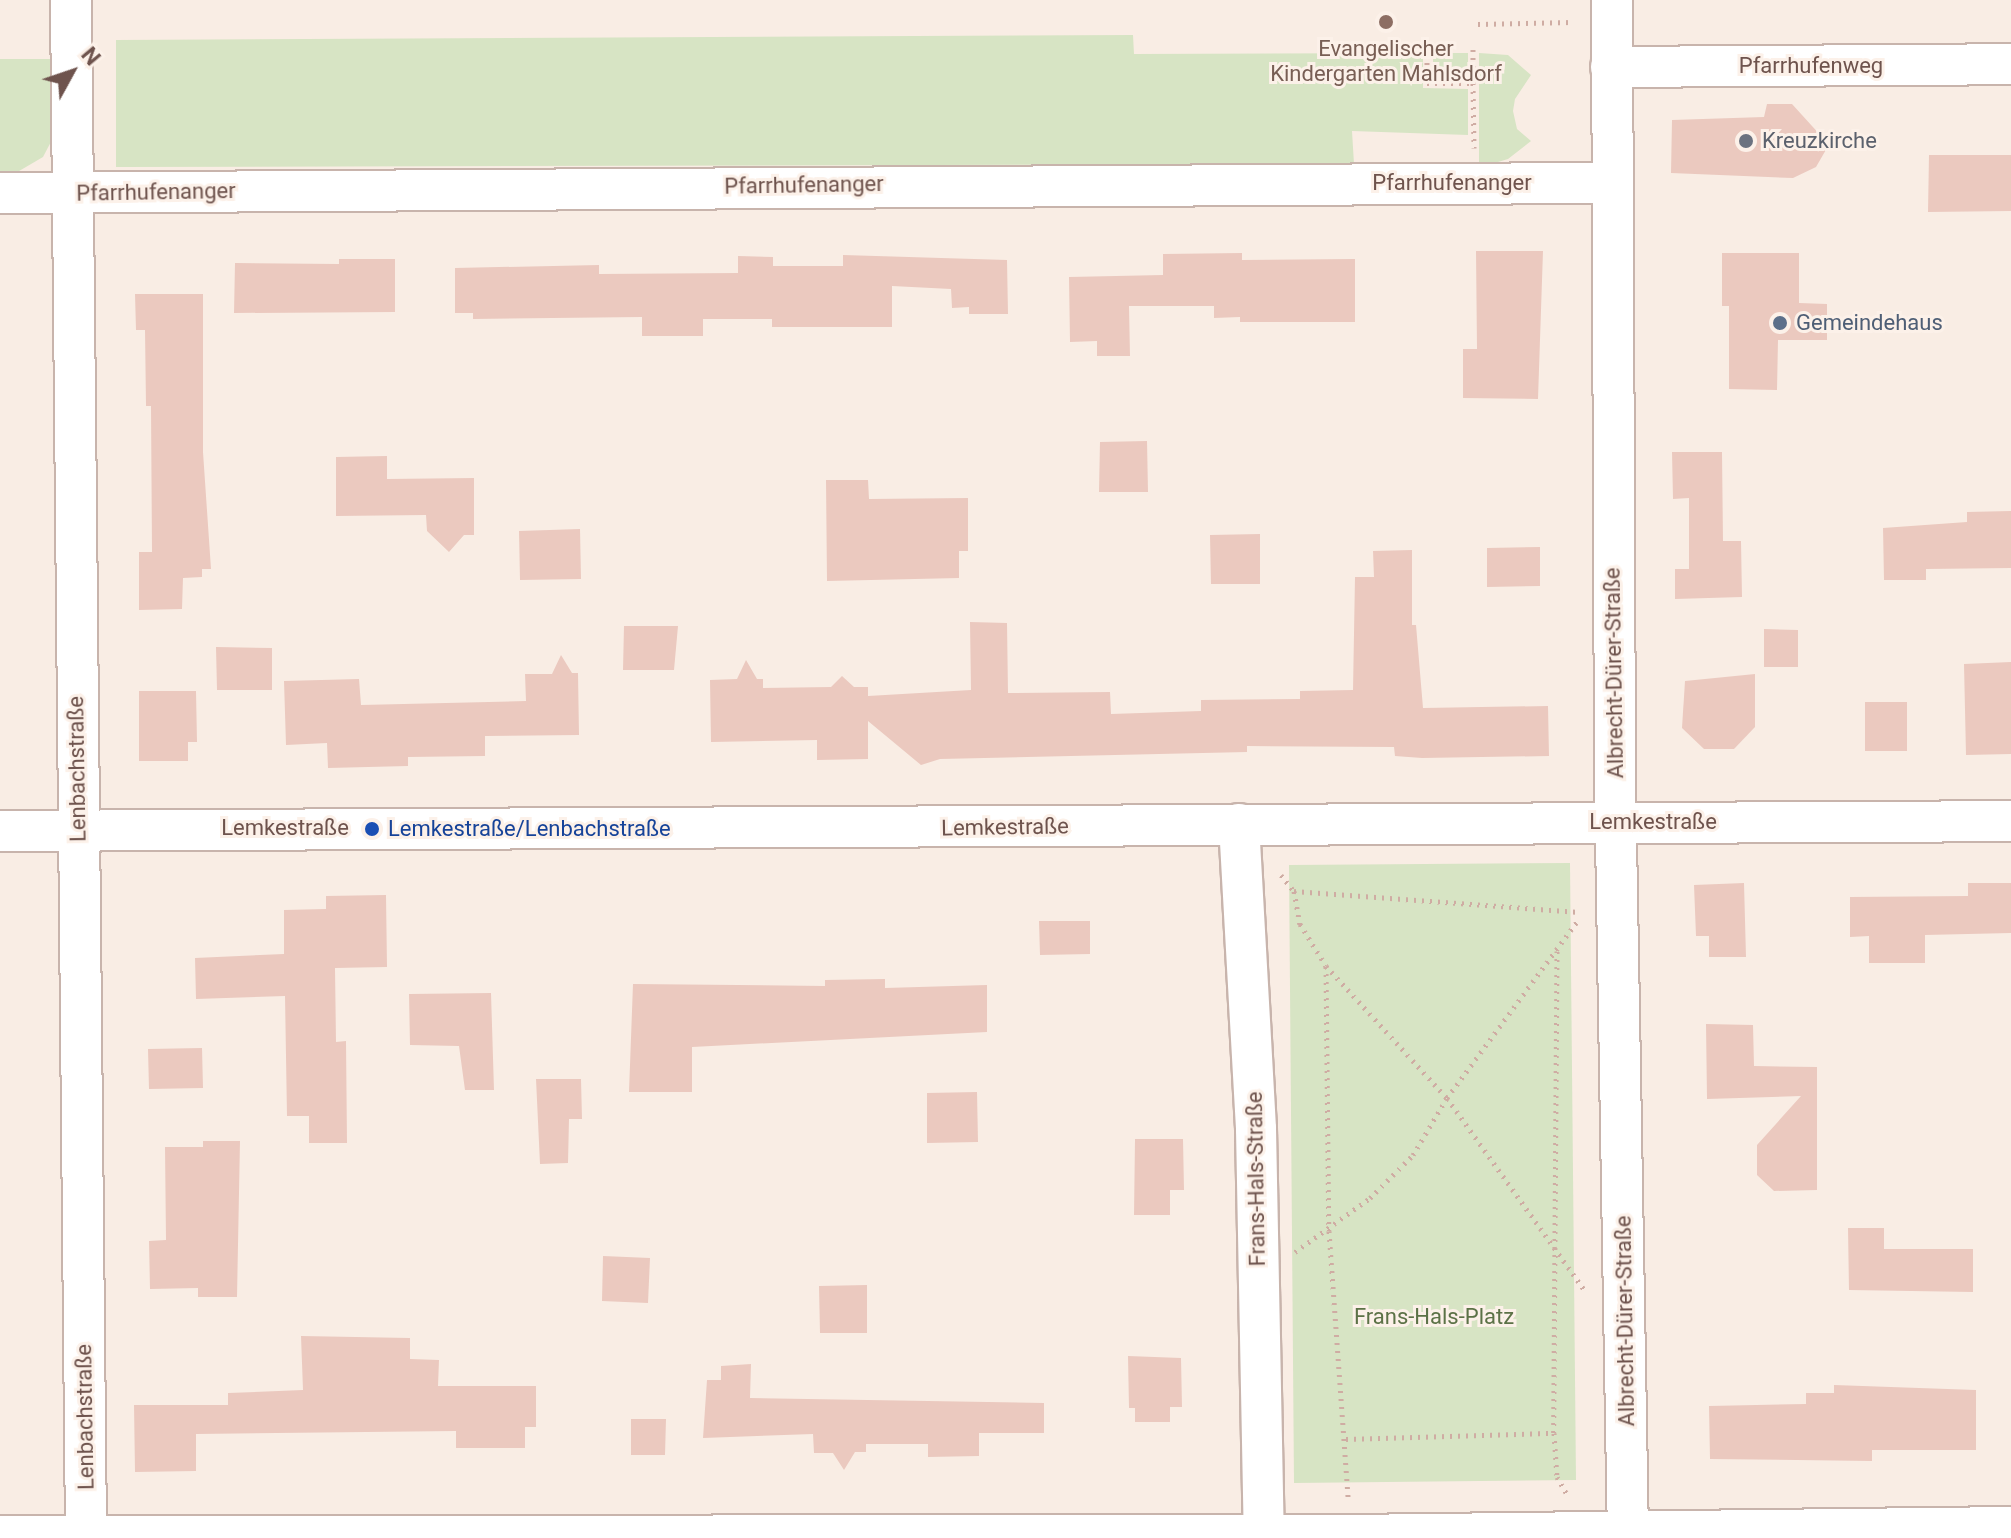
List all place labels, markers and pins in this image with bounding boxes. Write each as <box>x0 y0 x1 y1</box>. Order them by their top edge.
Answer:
marker: Evangelischer Kindergarten Mahlsdorf <box>1377 13 1395 31</box>
place label: Evangelischer Kindergarten Mahlsdorf <box>1270 35 1502 86</box>
place label: Kreuzkirche <box>1762 128 1877 154</box>
marker: Kreuzkirche <box>1737 132 1755 150</box>
place label: Gemeindehaus <box>1796 310 1943 336</box>
marker: Gemeindehaus <box>1771 314 1789 332</box>
place label: Lemkestraße/Lenbachstraße <box>388 816 671 842</box>
marker: Lemkestraße/Lenbachstraße <box>363 820 381 838</box>

